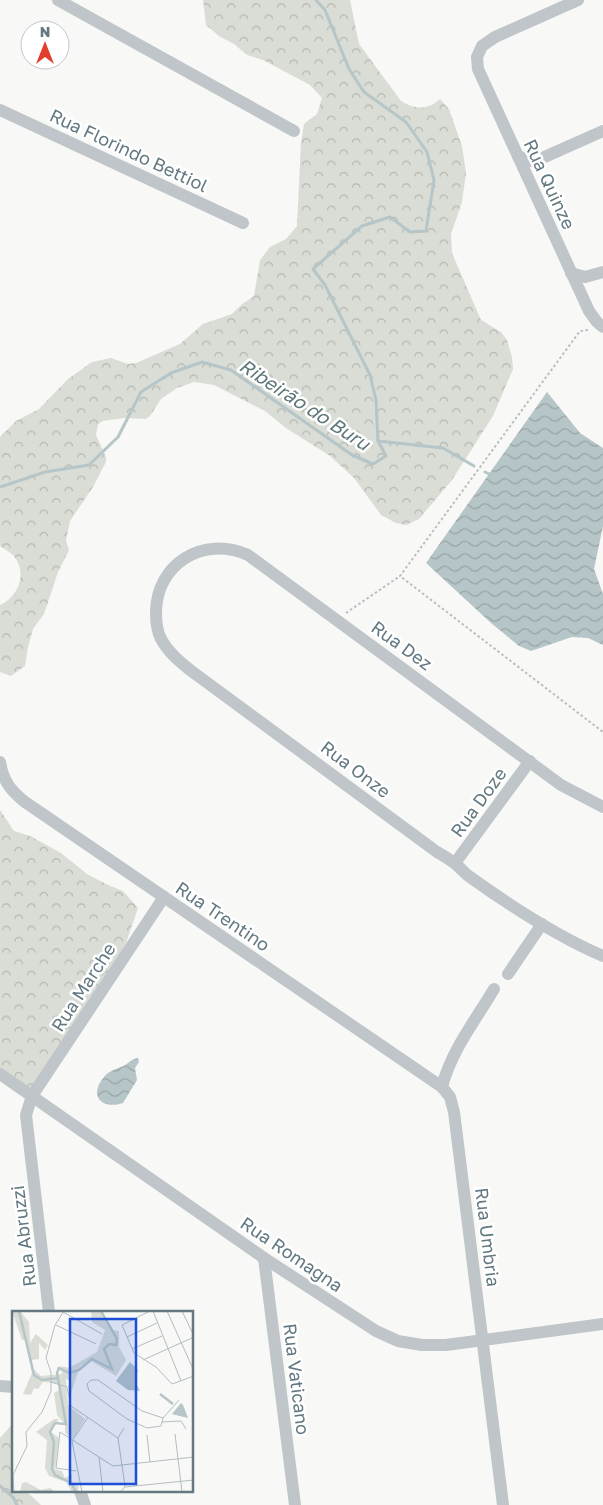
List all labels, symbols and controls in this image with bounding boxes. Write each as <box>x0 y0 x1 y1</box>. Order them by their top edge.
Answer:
north arrow <box>20 20 70 70</box>
text: N <box>40 23 50 40</box>
street label: Rua Florindo Bettiol <box>46 104 212 196</box>
street label: Rua Quinze <box>519 135 581 233</box>
water label: Ribeirão do Buru <box>235 353 376 456</box>
street label: Rua Dez <box>367 616 437 674</box>
street label: Rua Onze <box>317 736 395 802</box>
street label: Rua Doze <box>445 763 511 841</box>
street label: Rua Trentino <box>172 876 274 956</box>
street label: Rua Marche <box>46 939 120 1035</box>
street label: Rua Abruzzi <box>6 1184 40 1288</box>
street label: Rua Umbria <box>471 1186 505 1288</box>
street label: Rua Romagna <box>237 1212 347 1296</box>
inset map <box>12 1311 194 1492</box>
street label: Rua Vaticano <box>279 1322 315 1436</box>

